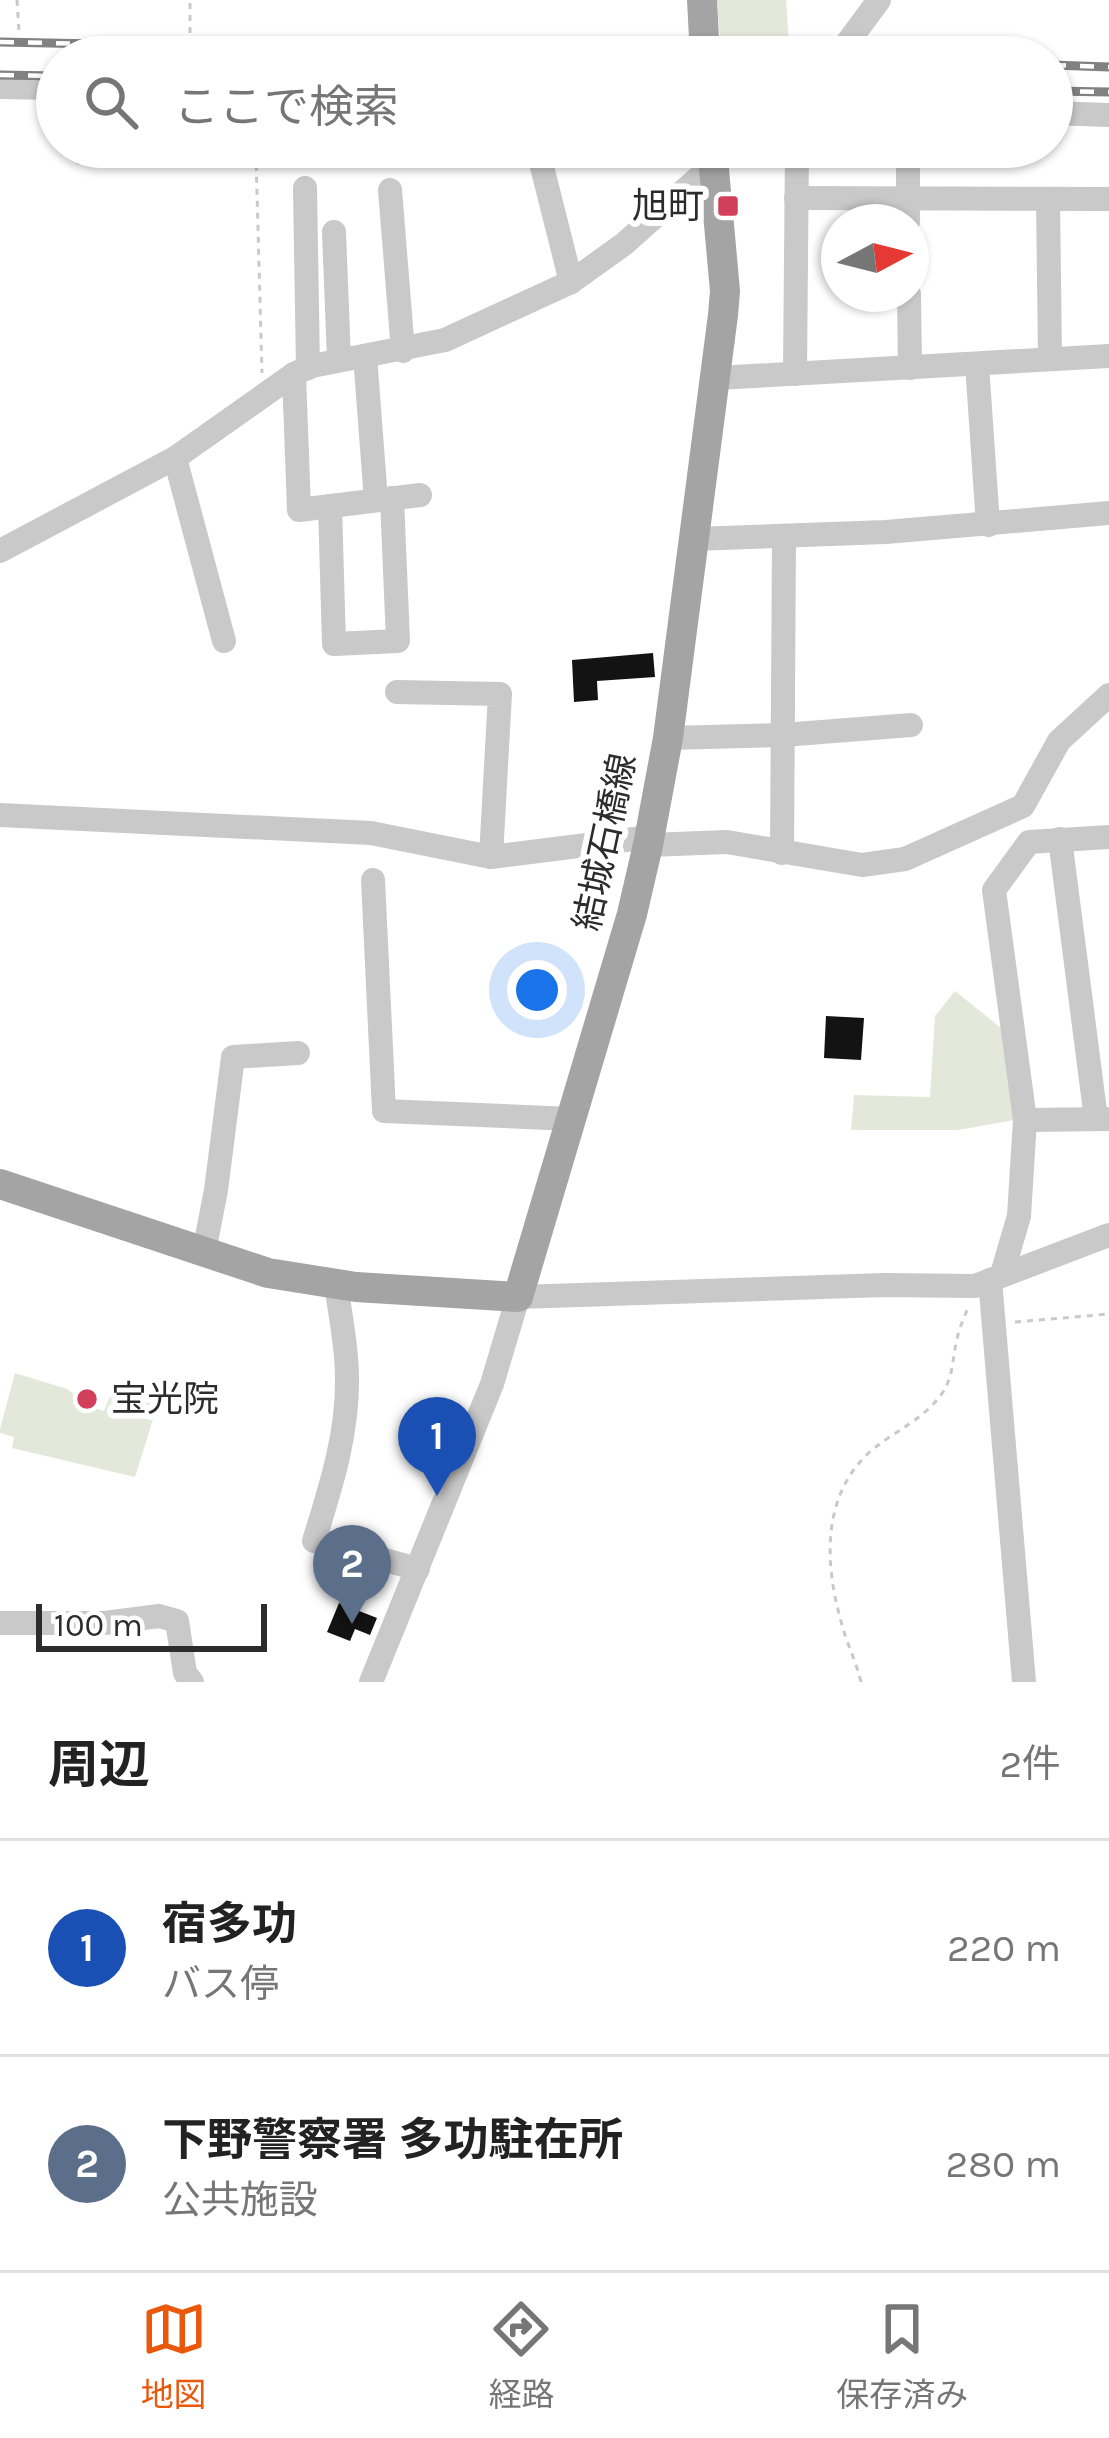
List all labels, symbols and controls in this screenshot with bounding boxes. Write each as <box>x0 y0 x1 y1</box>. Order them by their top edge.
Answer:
search box <box>36 36 1073 168</box>
icon: search <box>78 69 144 135</box>
text: ここで検索 <box>174 81 399 133</box>
place label: 旭町 <box>632 185 704 227</box>
marker: 旭町 <box>715 193 741 219</box>
north arrow <box>821 204 929 312</box>
street label: 結城石橋線 <box>566 750 644 934</box>
your location <box>507 960 567 1020</box>
place label: 宝光院 <box>111 1378 219 1420</box>
marker: 宝光院 <box>74 1386 100 1412</box>
pin: 1 <box>398 1397 476 1496</box>
pin: 2 <box>313 1525 391 1624</box>
scale bar <box>36 1598 267 1651</box>
text: 100 m <box>54 1606 143 1644</box>
text: 周辺 <box>48 1735 150 1795</box>
text: 2件 <box>999 1741 1061 1787</box>
text: 宿多功 <box>162 1898 297 1950</box>
text: 1 <box>80 1925 94 1971</box>
text: 220 m <box>947 1925 1061 1971</box>
text: バス停 <box>162 1961 279 2007</box>
text: 下野警察署 多功駐在所 <box>162 2114 623 2166</box>
text: 2 <box>75 2141 99 2187</box>
text: 280 m <box>946 2141 1061 2187</box>
text: 公共施設 <box>162 2177 318 2223</box>
tab: 地図 <box>141 2296 207 2416</box>
tab: 経路 <box>488 2296 554 2416</box>
tab: 保存済み <box>836 2296 968 2416</box>

